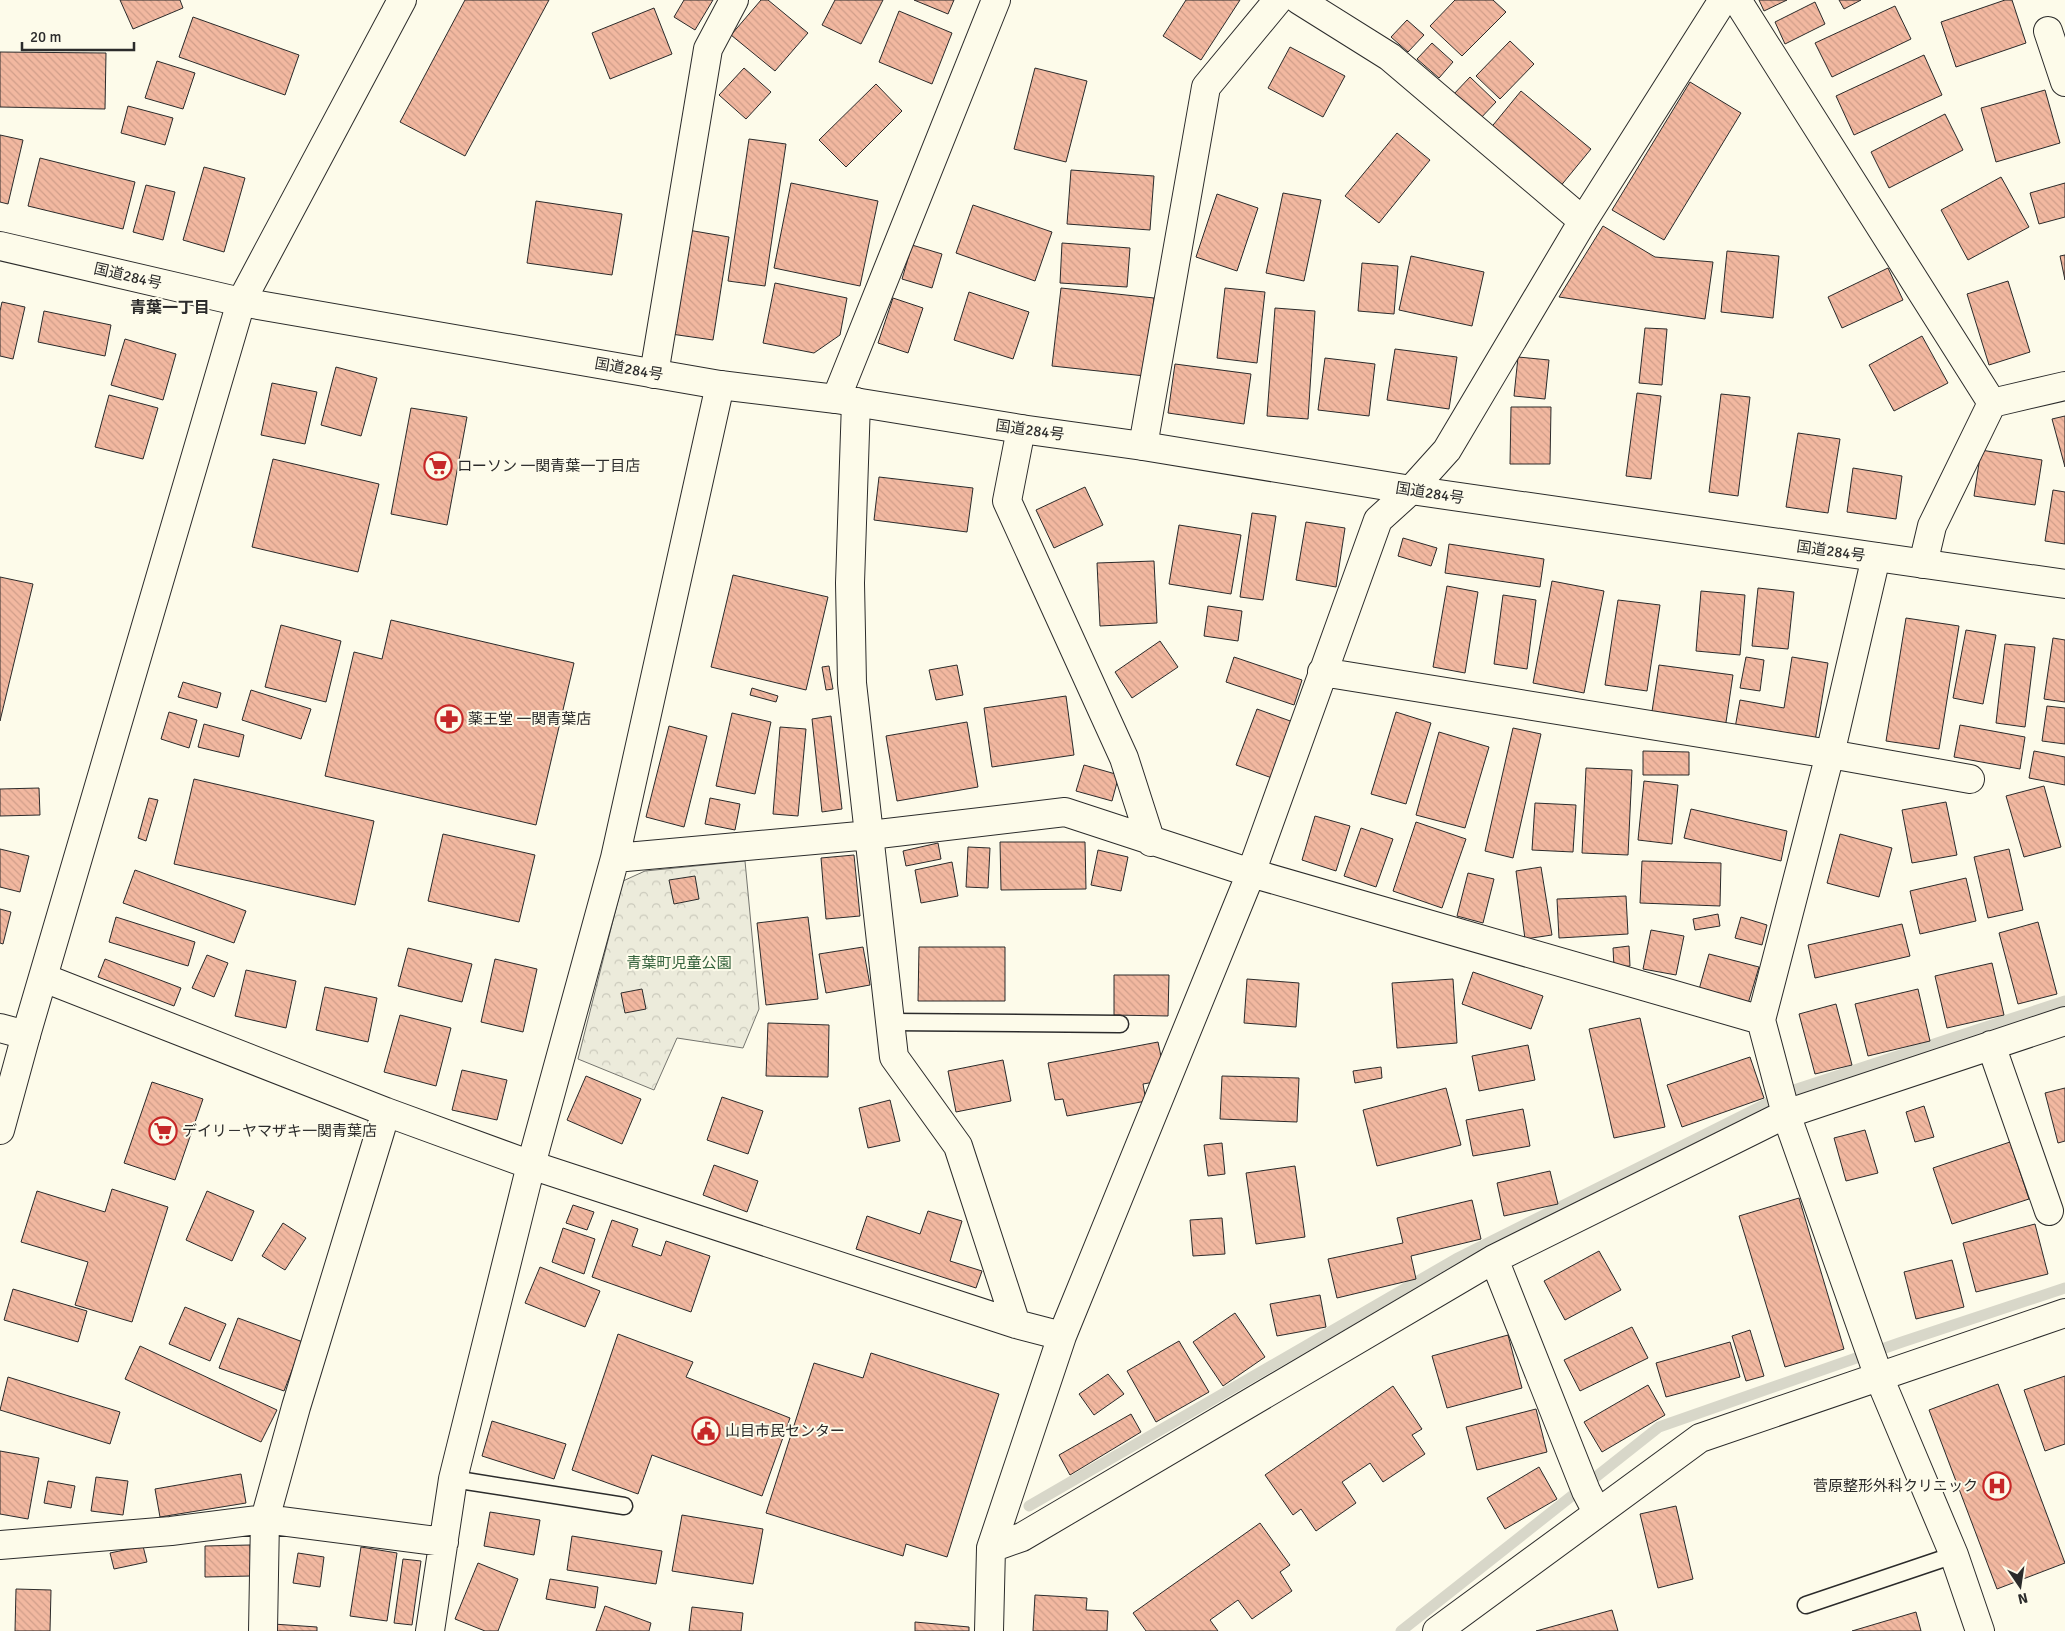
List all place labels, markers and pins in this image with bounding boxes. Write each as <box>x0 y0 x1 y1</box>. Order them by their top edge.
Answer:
supermarket icon: ローソン 一関青葉一丁目店 <box>423 451 453 481</box>
place label: ローソン 一関青葉一丁目店 <box>457 457 640 475</box>
pharmacy icon: 薬王堂 一関青葉店 <box>434 704 464 734</box>
place label: 薬王堂 一関青葉店 <box>468 710 591 728</box>
supermarket icon: デイリ－ヤマザキ一関青葉店 <box>148 1116 178 1146</box>
place label: デイリ－ヤマザキ一関青葉店 <box>182 1122 377 1140</box>
public building icon: 山目市民センター <box>691 1416 721 1446</box>
place label: 山目市民センター <box>725 1422 845 1440</box>
hospital icon: 菅原整形外科クリニック <box>1982 1471 2012 1501</box>
place label: 菅原整形外科クリニック <box>1813 1477 1978 1495</box>

